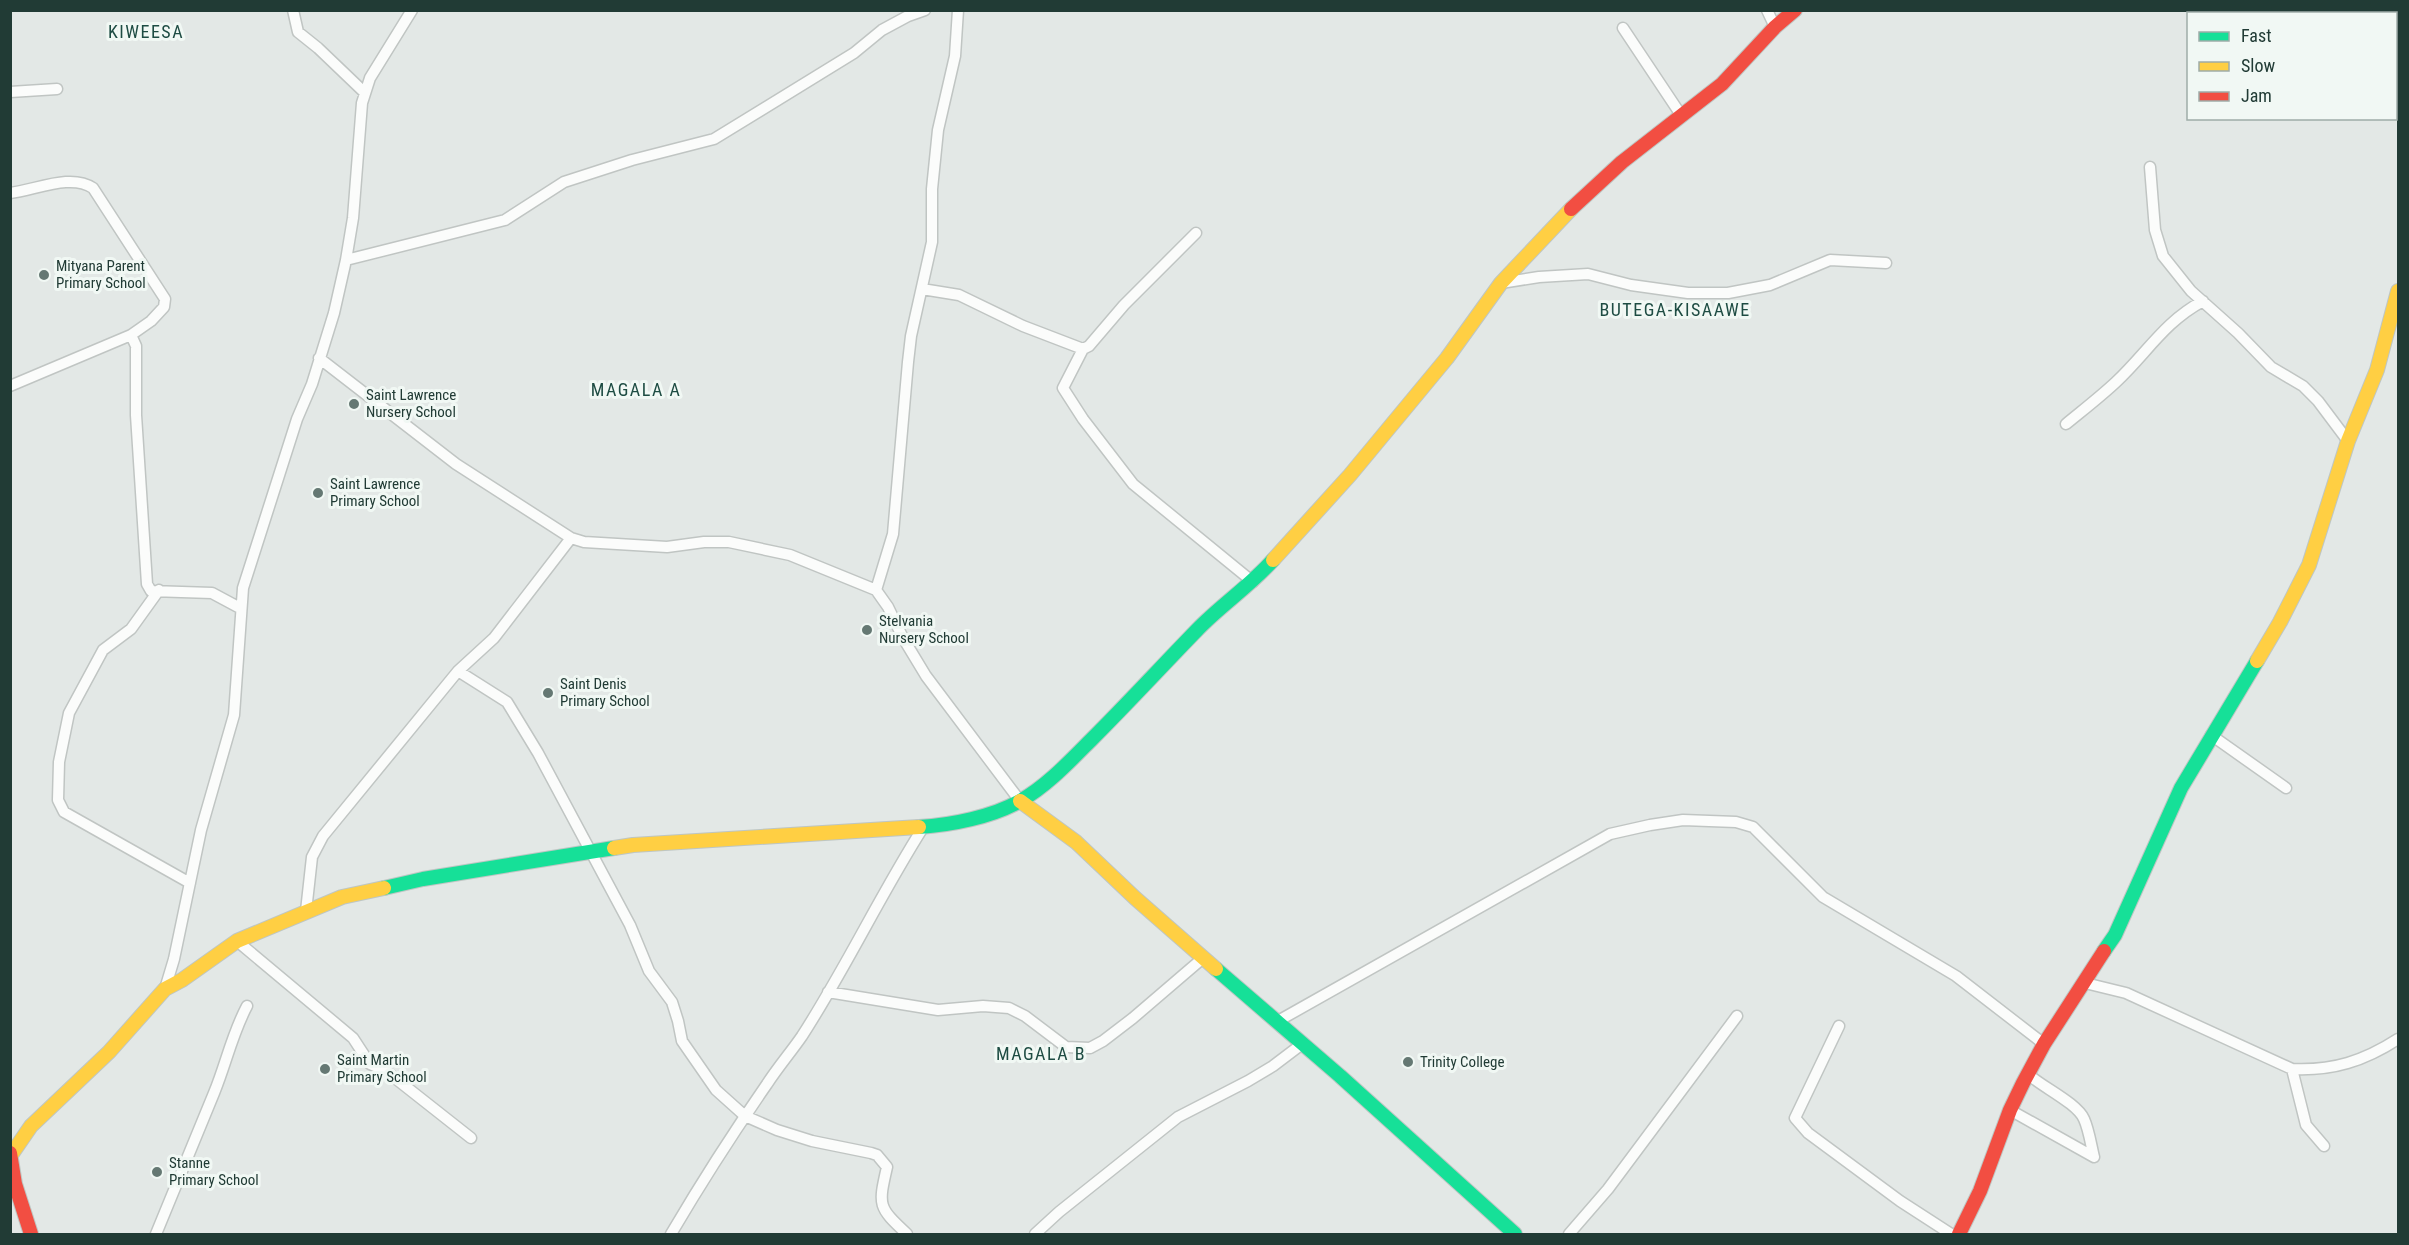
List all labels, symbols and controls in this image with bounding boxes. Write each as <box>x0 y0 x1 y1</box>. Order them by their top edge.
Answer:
legend <box>2187 12 2397 120</box>
district label: KIWEESA <box>108 21 184 42</box>
text: Fast <box>2241 25 2272 46</box>
text: Slow <box>2241 55 2276 76</box>
text: Jam <box>2241 85 2272 106</box>
place label: Mityana Parent Primary School <box>56 257 146 292</box>
marker: Mityana Parent Primary School <box>37 268 51 282</box>
district label: BUTEGA-KISAAWE <box>1599 299 1751 320</box>
district label: MAGALA A <box>591 379 681 400</box>
place label: Saint Lawrence Nursery School <box>366 386 456 421</box>
marker: Saint Lawrence Nursery School <box>347 397 361 411</box>
place label: Saint Lawrence Primary School <box>330 475 420 510</box>
marker: Saint Lawrence Primary School <box>311 486 325 500</box>
place label: Stelvania Nursery School <box>879 612 969 647</box>
marker: Stelvania Nursery School <box>860 623 874 637</box>
place label: Saint Denis Primary School <box>560 675 650 710</box>
marker: Saint Denis Primary School <box>541 686 555 700</box>
district label: MAGALA B <box>996 1043 1086 1064</box>
place label: Saint Martin Primary School <box>337 1051 427 1086</box>
place label: Trinity College <box>1420 1053 1505 1071</box>
marker: Trinity College <box>1401 1055 1415 1069</box>
marker: Saint Martin Primary School <box>318 1062 332 1076</box>
place label: Stanne Primary School <box>169 1154 259 1189</box>
marker: Stanne Primary School <box>150 1165 164 1179</box>

